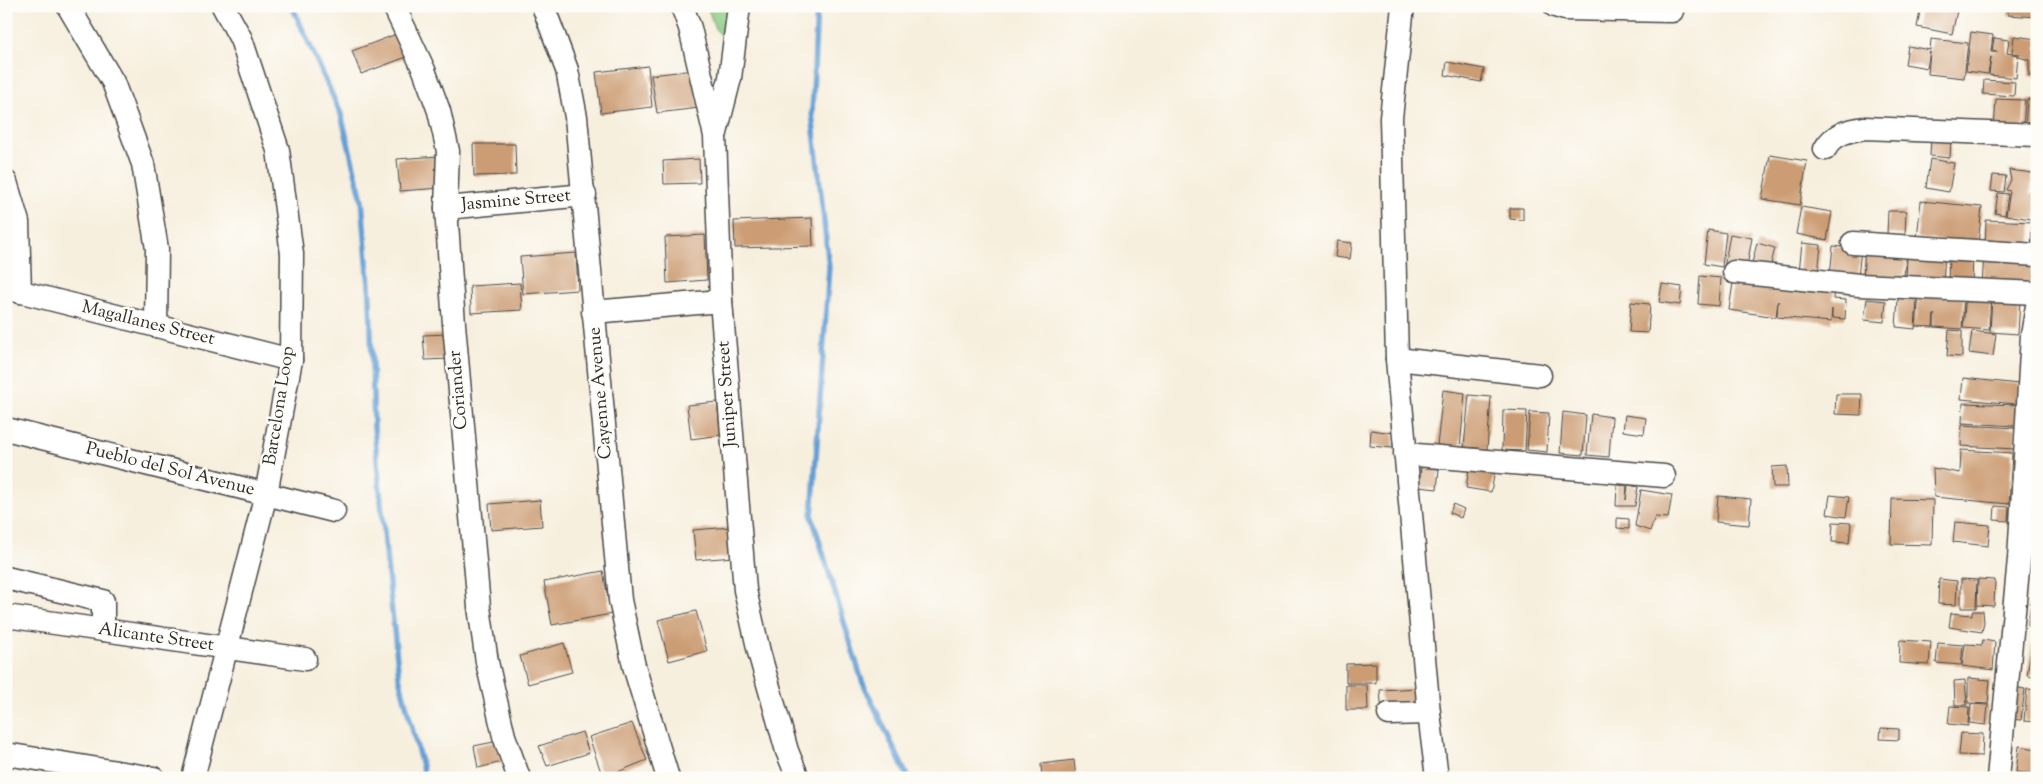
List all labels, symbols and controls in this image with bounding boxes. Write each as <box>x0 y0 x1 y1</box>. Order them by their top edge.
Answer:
street label: Jasmine Street <box>459 183 572 219</box>
street label: Magallanes Street <box>79 295 217 353</box>
street label: Cayenne Avenue <box>582 326 620 460</box>
street label: Juniper Street <box>711 340 745 449</box>
street label: Barcelona Loop <box>258 345 302 467</box>
street label: Coriander <box>443 349 475 431</box>
street label: Pueblo del Sol Avenue <box>83 436 257 504</box>
street label: Alicante Street <box>97 617 215 659</box>

